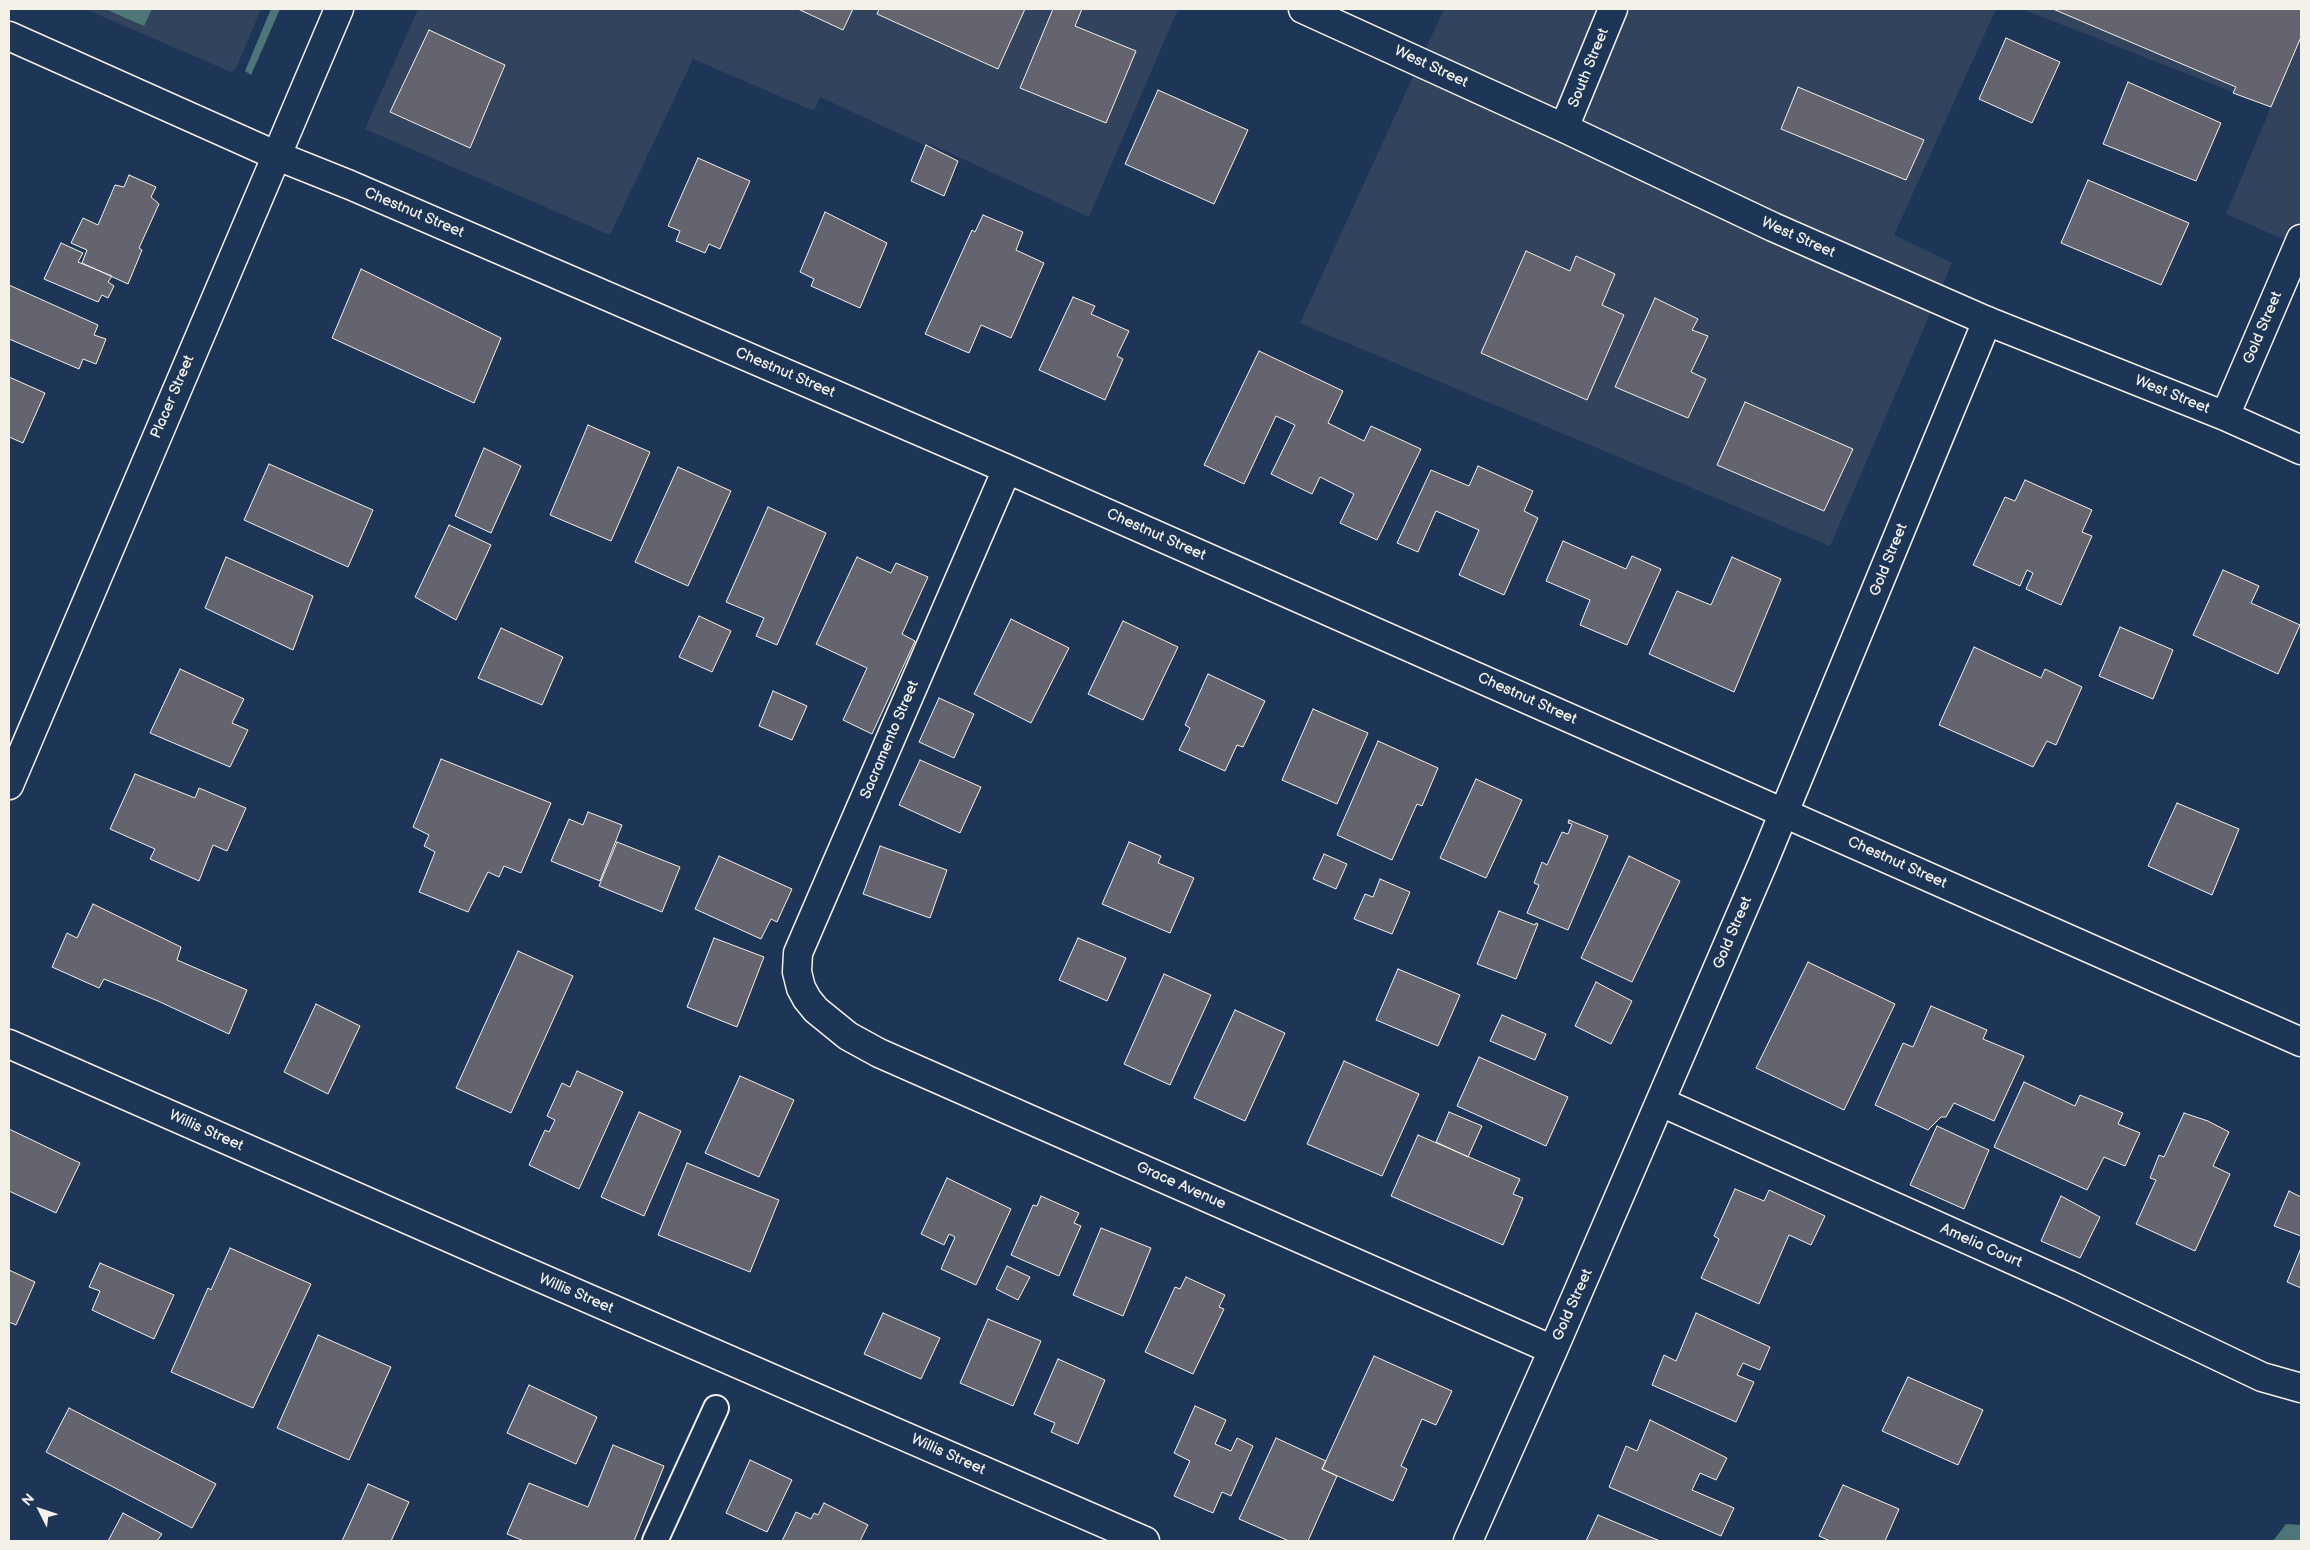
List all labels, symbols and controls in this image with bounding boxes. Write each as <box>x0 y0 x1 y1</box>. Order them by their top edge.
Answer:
street label: South Street <box>1565 26 1613 110</box>
street label: West Street <box>1391 42 1471 92</box>
street label: Chestnut Street <box>361 184 467 242</box>
street label: West Street <box>1758 214 1838 262</box>
street label: Gold Street <box>2240 289 2286 367</box>
street label: Chestnut Street <box>732 344 838 402</box>
street label: Placer Street <box>147 353 199 441</box>
street label: West Street <box>2132 372 2212 418</box>
street label: Chestnut Street <box>1104 505 1208 565</box>
street label: Gold Street <box>1866 521 1912 599</box>
street label: Chestnut Street <box>1475 669 1579 729</box>
street label: Sacramento Street <box>857 678 923 802</box>
street label: Chestnut Street <box>1845 833 1949 893</box>
street label: Gold Street <box>1710 894 1756 972</box>
street label: Willis Street <box>166 1107 246 1155</box>
street label: Grace Avenue <box>1133 1158 1229 1214</box>
street label: Amelia Court <box>1937 1220 2025 1272</box>
street label: Gold Street <box>1549 1266 1597 1344</box>
street label: Willis Street <box>536 1270 616 1318</box>
street label: Willis Street <box>908 1431 988 1479</box>
north arrow <box>15 1485 65 1535</box>
text: N <box>18 1490 38 1509</box>

